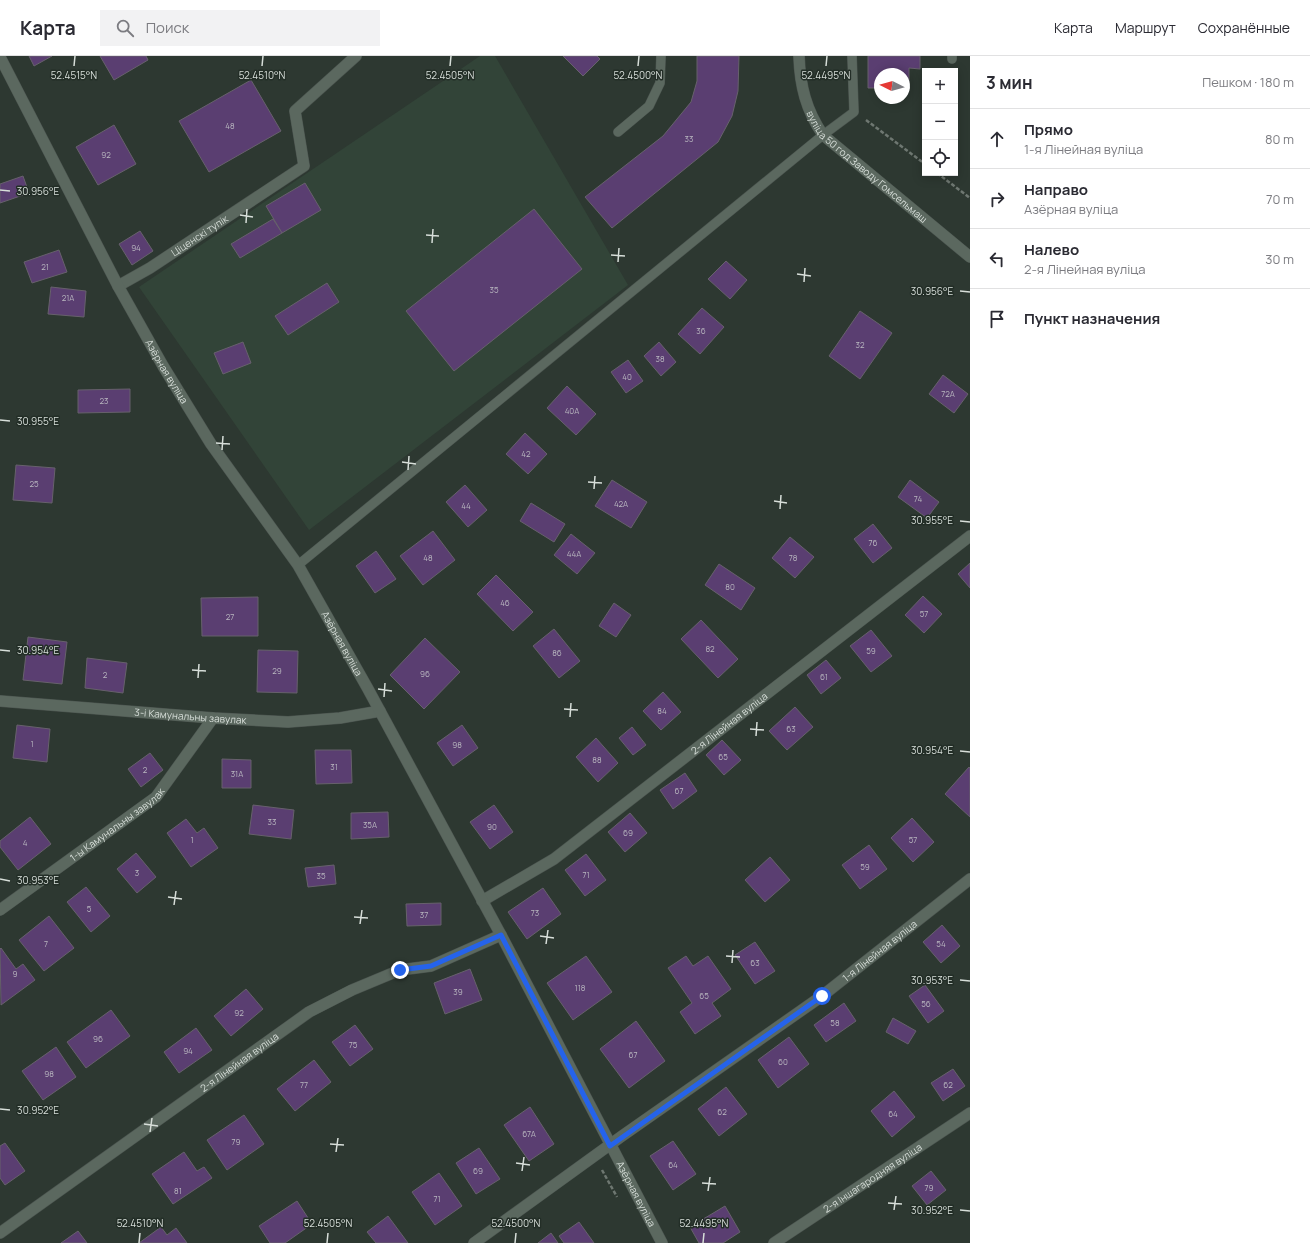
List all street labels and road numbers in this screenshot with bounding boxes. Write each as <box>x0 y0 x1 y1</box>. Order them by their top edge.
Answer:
street label: вуліца 50 год Заводу Гомсельмаш <box>804 108 930 226</box>
street label: Ціценскі тупік <box>168 211 232 259</box>
street label: Азёрная вуліца <box>142 337 191 406</box>
street label: Азёрная вуліца <box>318 608 366 678</box>
street label: 2-я Лінейная вуліца <box>688 689 770 757</box>
street label: 3-і Камунальны завулак <box>134 705 248 727</box>
street label: 1-ы Камунальны завулак <box>67 784 168 864</box>
street label: 1-я Лінейная вуліца <box>839 917 920 985</box>
street label: 2-я Лінейная вуліца <box>197 1029 281 1095</box>
street label: 2-я Іншагародняя вуліца <box>820 1140 925 1216</box>
street label: Азёрная вуліца <box>613 1158 659 1229</box>

